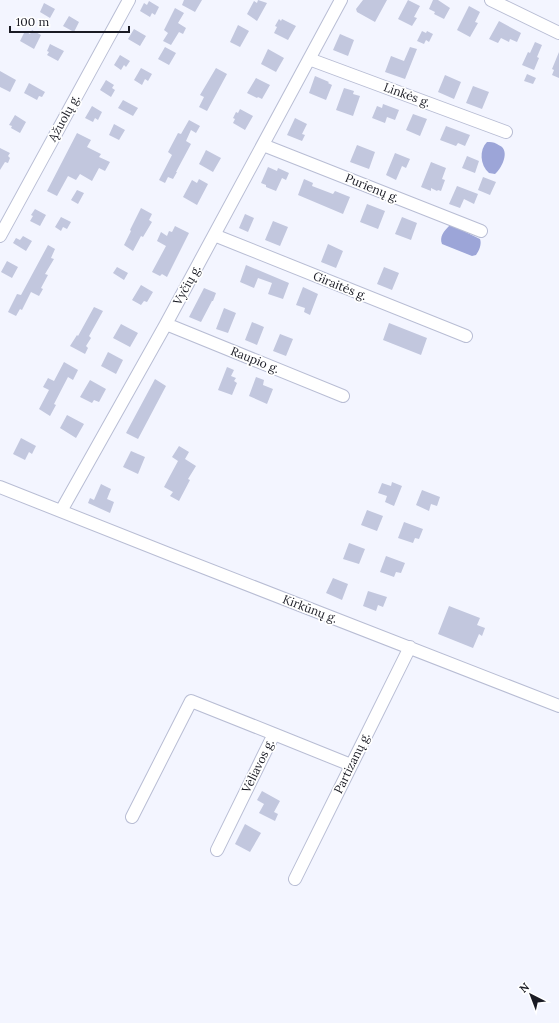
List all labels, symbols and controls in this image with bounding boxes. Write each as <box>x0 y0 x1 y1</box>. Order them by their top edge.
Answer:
scale bar <box>10 8 129 34</box>
text: 100 m <box>16 14 49 29</box>
street label: Linkės g. <box>382 79 433 110</box>
street label: Ąžuolų g. <box>44 92 83 145</box>
street label: Purienų g. <box>343 170 401 205</box>
street label: Vyčių g. <box>169 262 204 308</box>
street label: Giraitės g. <box>311 268 369 303</box>
street label: Raupio g. <box>229 343 282 376</box>
street label: Kirkūnų g. <box>281 591 340 626</box>
street label: Partizanų g. <box>330 730 373 796</box>
street label: Vėliavos g. <box>238 736 277 796</box>
north arrow <box>511 975 551 1015</box>
text: N <box>516 979 533 996</box>

